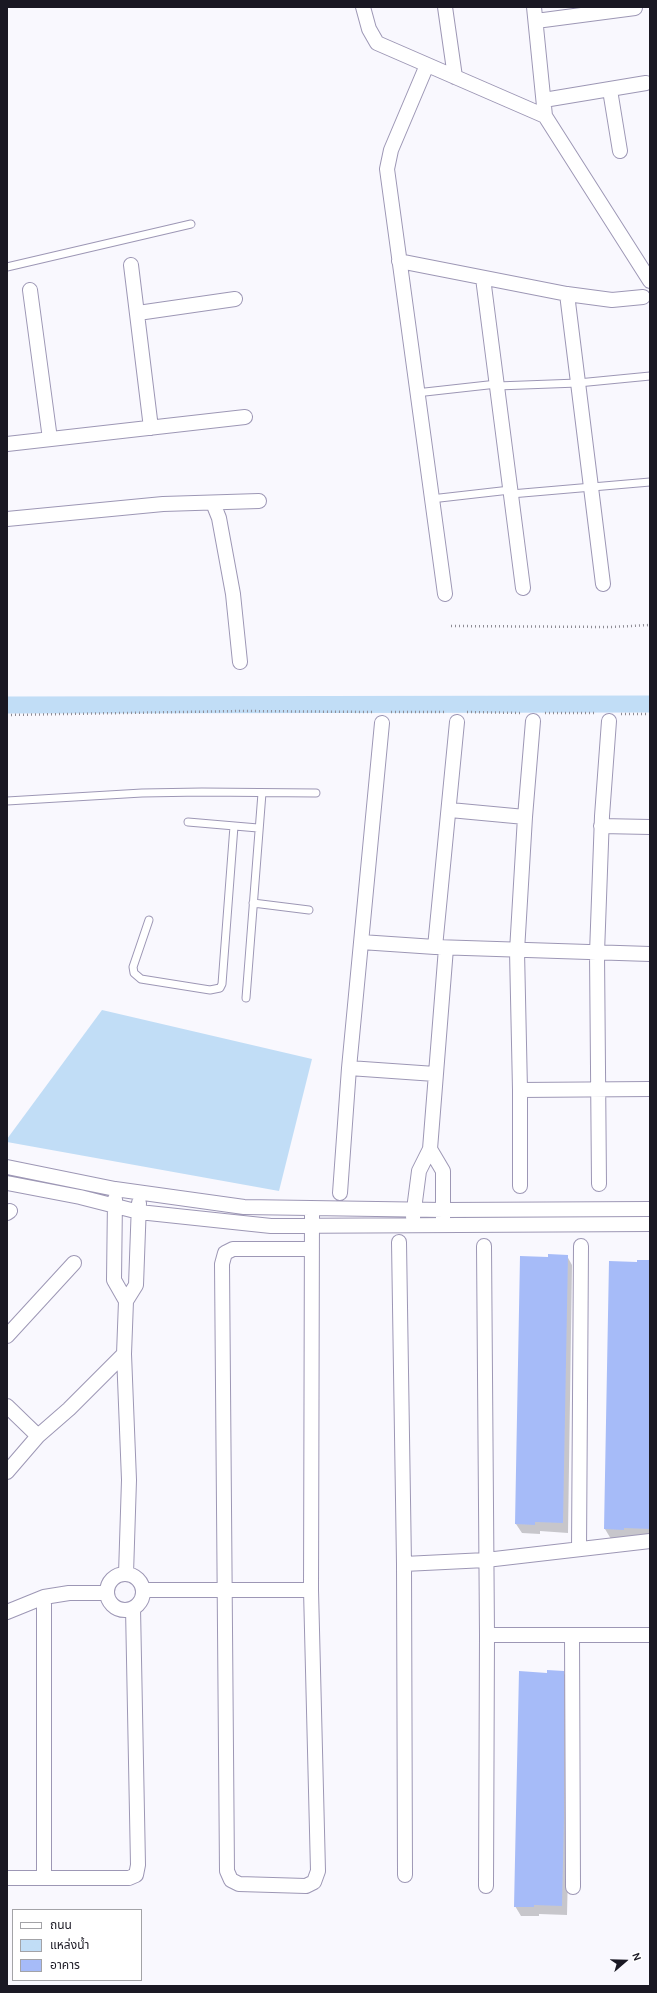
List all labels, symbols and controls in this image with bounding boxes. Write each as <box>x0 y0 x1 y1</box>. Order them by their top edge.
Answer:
legend <box>12 1909 142 1981</box>
text: ถนน <box>50 1918 72 1932</box>
text: แหล่งน้ำ <box>50 1938 89 1952</box>
north arrow <box>605 1941 645 1981</box>
text: N <box>629 1951 644 1963</box>
text: อาคาร <box>50 1958 80 1972</box>

